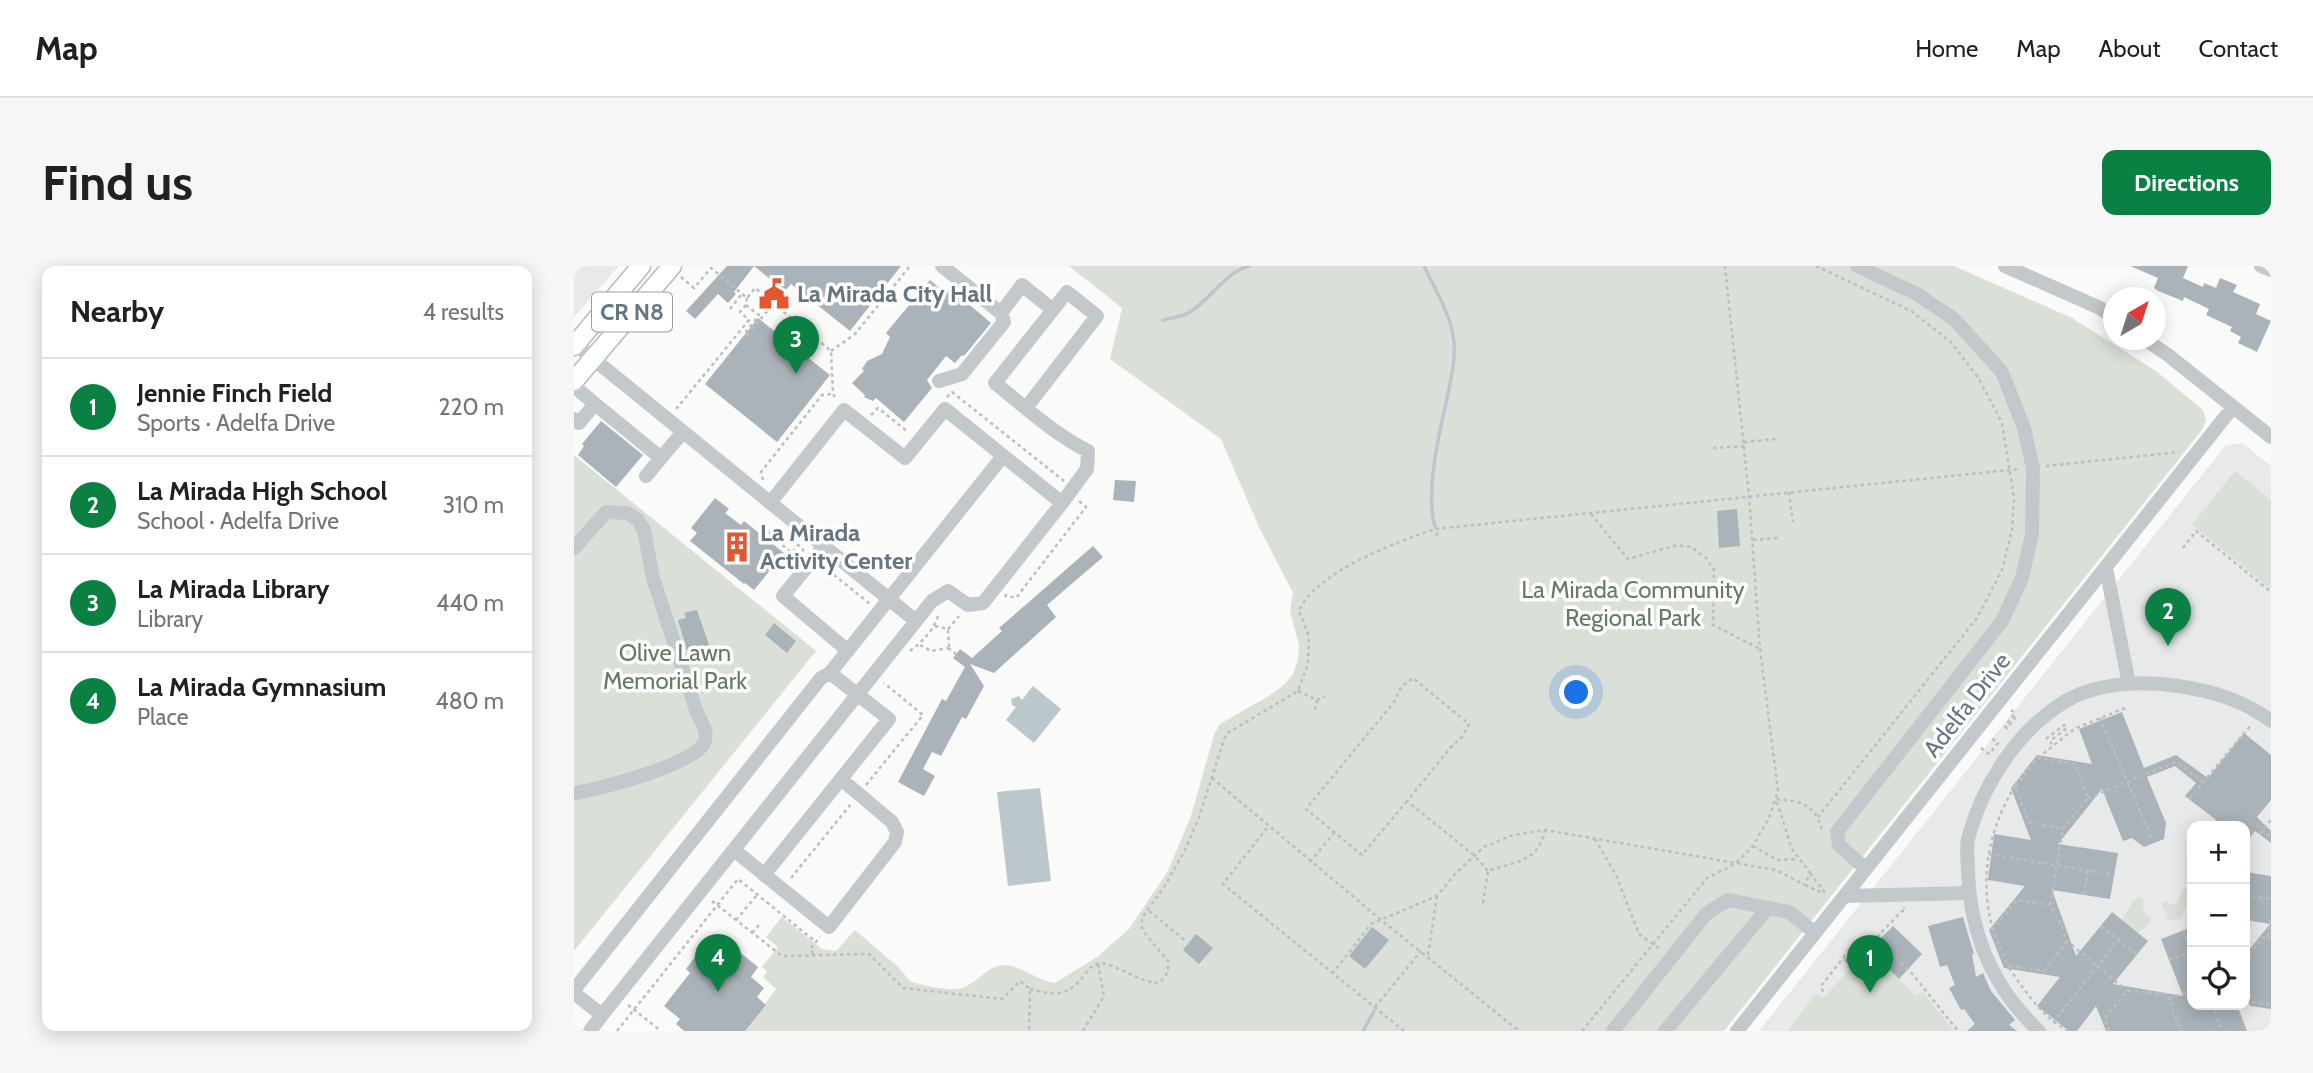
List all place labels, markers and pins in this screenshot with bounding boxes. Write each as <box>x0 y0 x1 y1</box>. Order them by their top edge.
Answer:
public building icon: La Mirada City Hall <box>757 277 791 311</box>
place label: La Mirada City Hall <box>797 279 992 308</box>
pin: 3 <box>773 316 819 374</box>
place label: La Mirada Activity Center <box>760 518 912 575</box>
building icon: La Mirada Activity Center <box>720 530 754 564</box>
pin: 2 <box>2145 588 2191 646</box>
pin: 4 <box>695 934 741 992</box>
pin: 1 <box>1847 935 1893 993</box>

